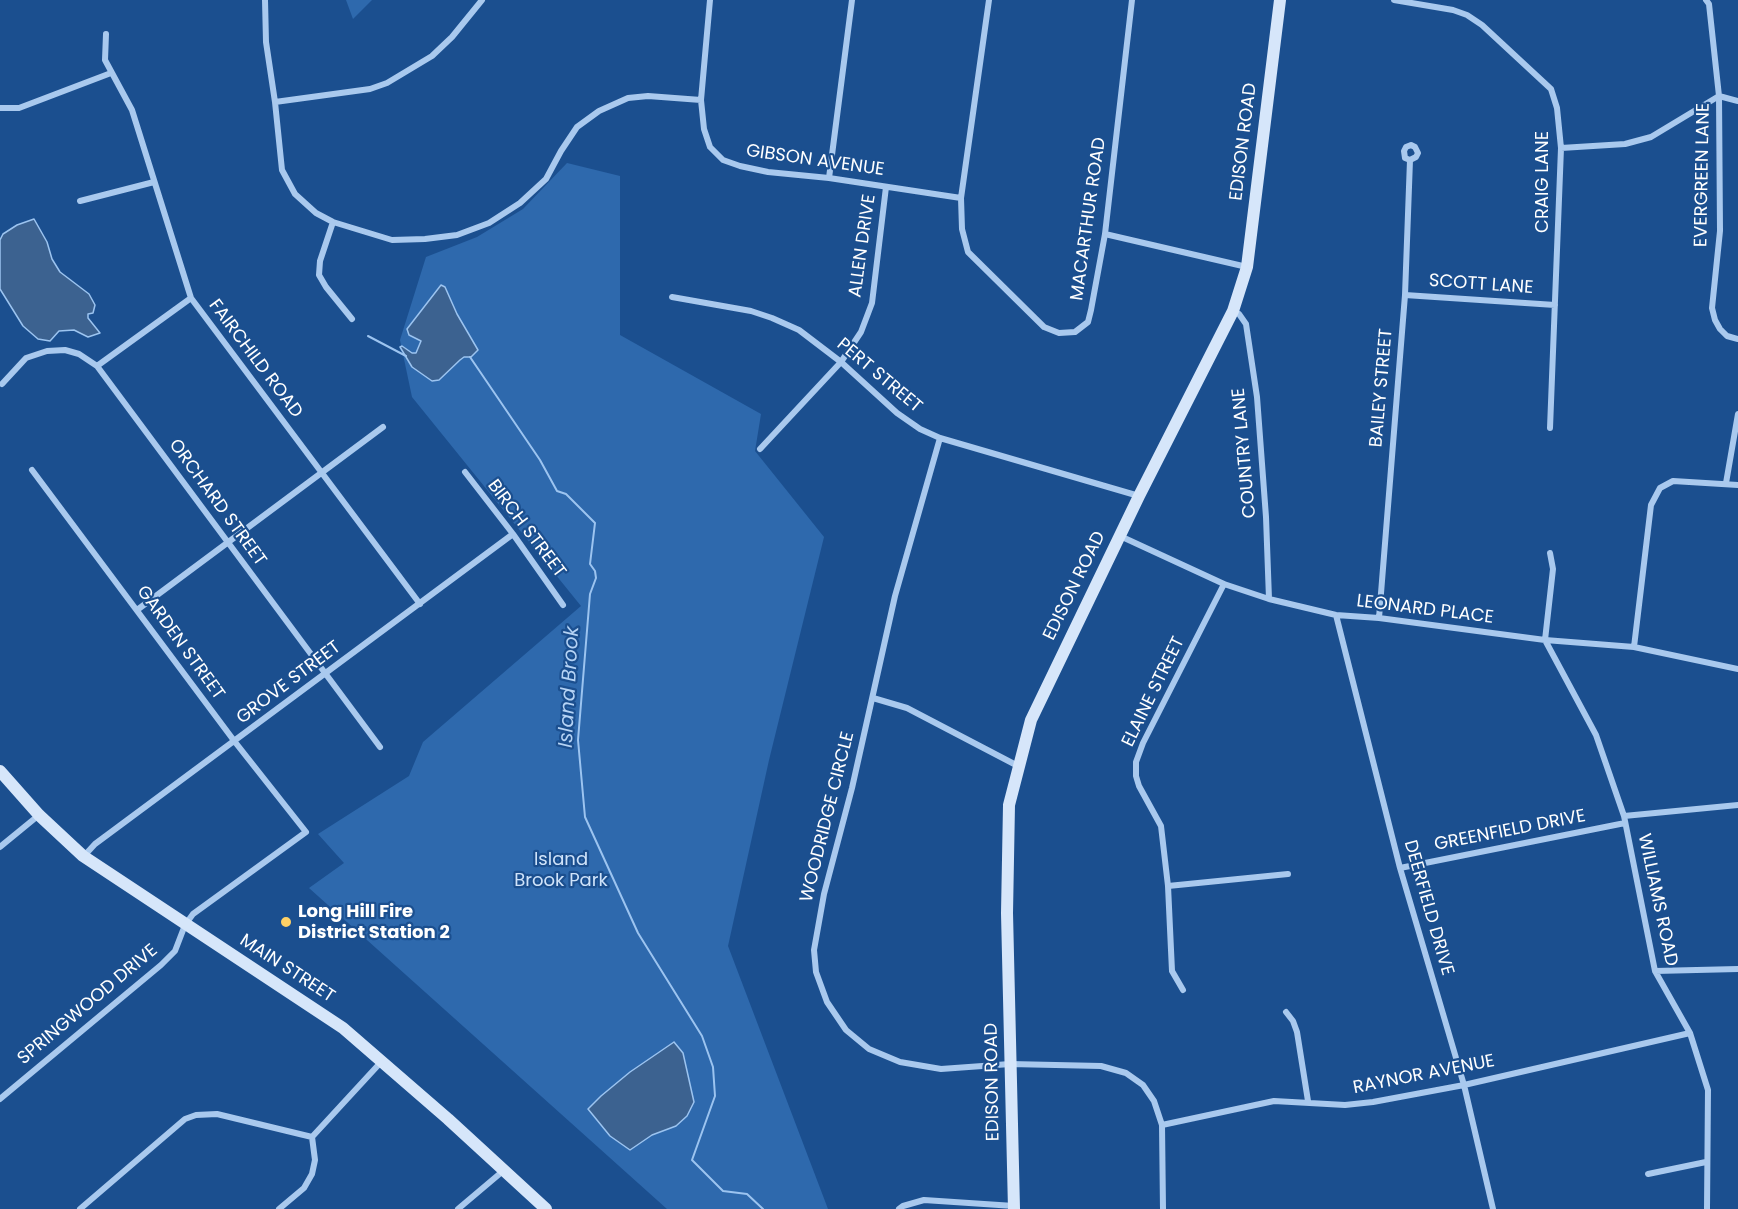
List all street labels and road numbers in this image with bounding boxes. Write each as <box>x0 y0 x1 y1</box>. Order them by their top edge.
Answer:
street label: EDISON ROAD <box>1226 82 1262 202</box>
street label: EVERGREEN LANE <box>1691 103 1715 247</box>
street label: CRAIG LANE <box>1532 131 1554 233</box>
street label: MACARTHUR ROAD <box>1067 136 1111 302</box>
street label: GIBSON AVENUE <box>745 141 885 181</box>
street label: ALLEN DRIVE <box>845 193 881 299</box>
street label: SCOTT LANE <box>1428 271 1534 299</box>
street label: FAIRCHILD ROAD <box>203 296 307 422</box>
street label: BAILEY STREET <box>1366 328 1398 448</box>
street label: PERT STREET <box>832 334 926 418</box>
street label: COUNTRY LANE <box>1229 387 1261 519</box>
street label: ORCHARD STREET <box>164 435 270 571</box>
street label: BIRCH STREET <box>482 476 570 582</box>
street label: EDISON ROAD <box>1039 528 1111 644</box>
street label: GARDEN STREET <box>131 582 229 704</box>
street label: LEONARD PLACE <box>1355 591 1495 629</box>
street label: ELAINE STREET <box>1118 633 1190 751</box>
street label: GROVE STREET <box>233 637 345 729</box>
street label: WOODRIDGE CIRCLE <box>796 730 860 904</box>
street label: GREENFIELD DRIVE <box>1433 806 1587 856</box>
street label: WILLIAMS ROAD <box>1632 832 1682 968</box>
street label: DEERFIELD DRIVE <box>1398 838 1458 978</box>
street label: MAIN STREET <box>235 930 339 1008</box>
street label: SPRINGWOOD DRIVE <box>14 940 162 1070</box>
street label: EDISON ROAD <box>981 1023 1005 1141</box>
street label: RAYNOR AVENUE <box>1351 1051 1497 1099</box>

